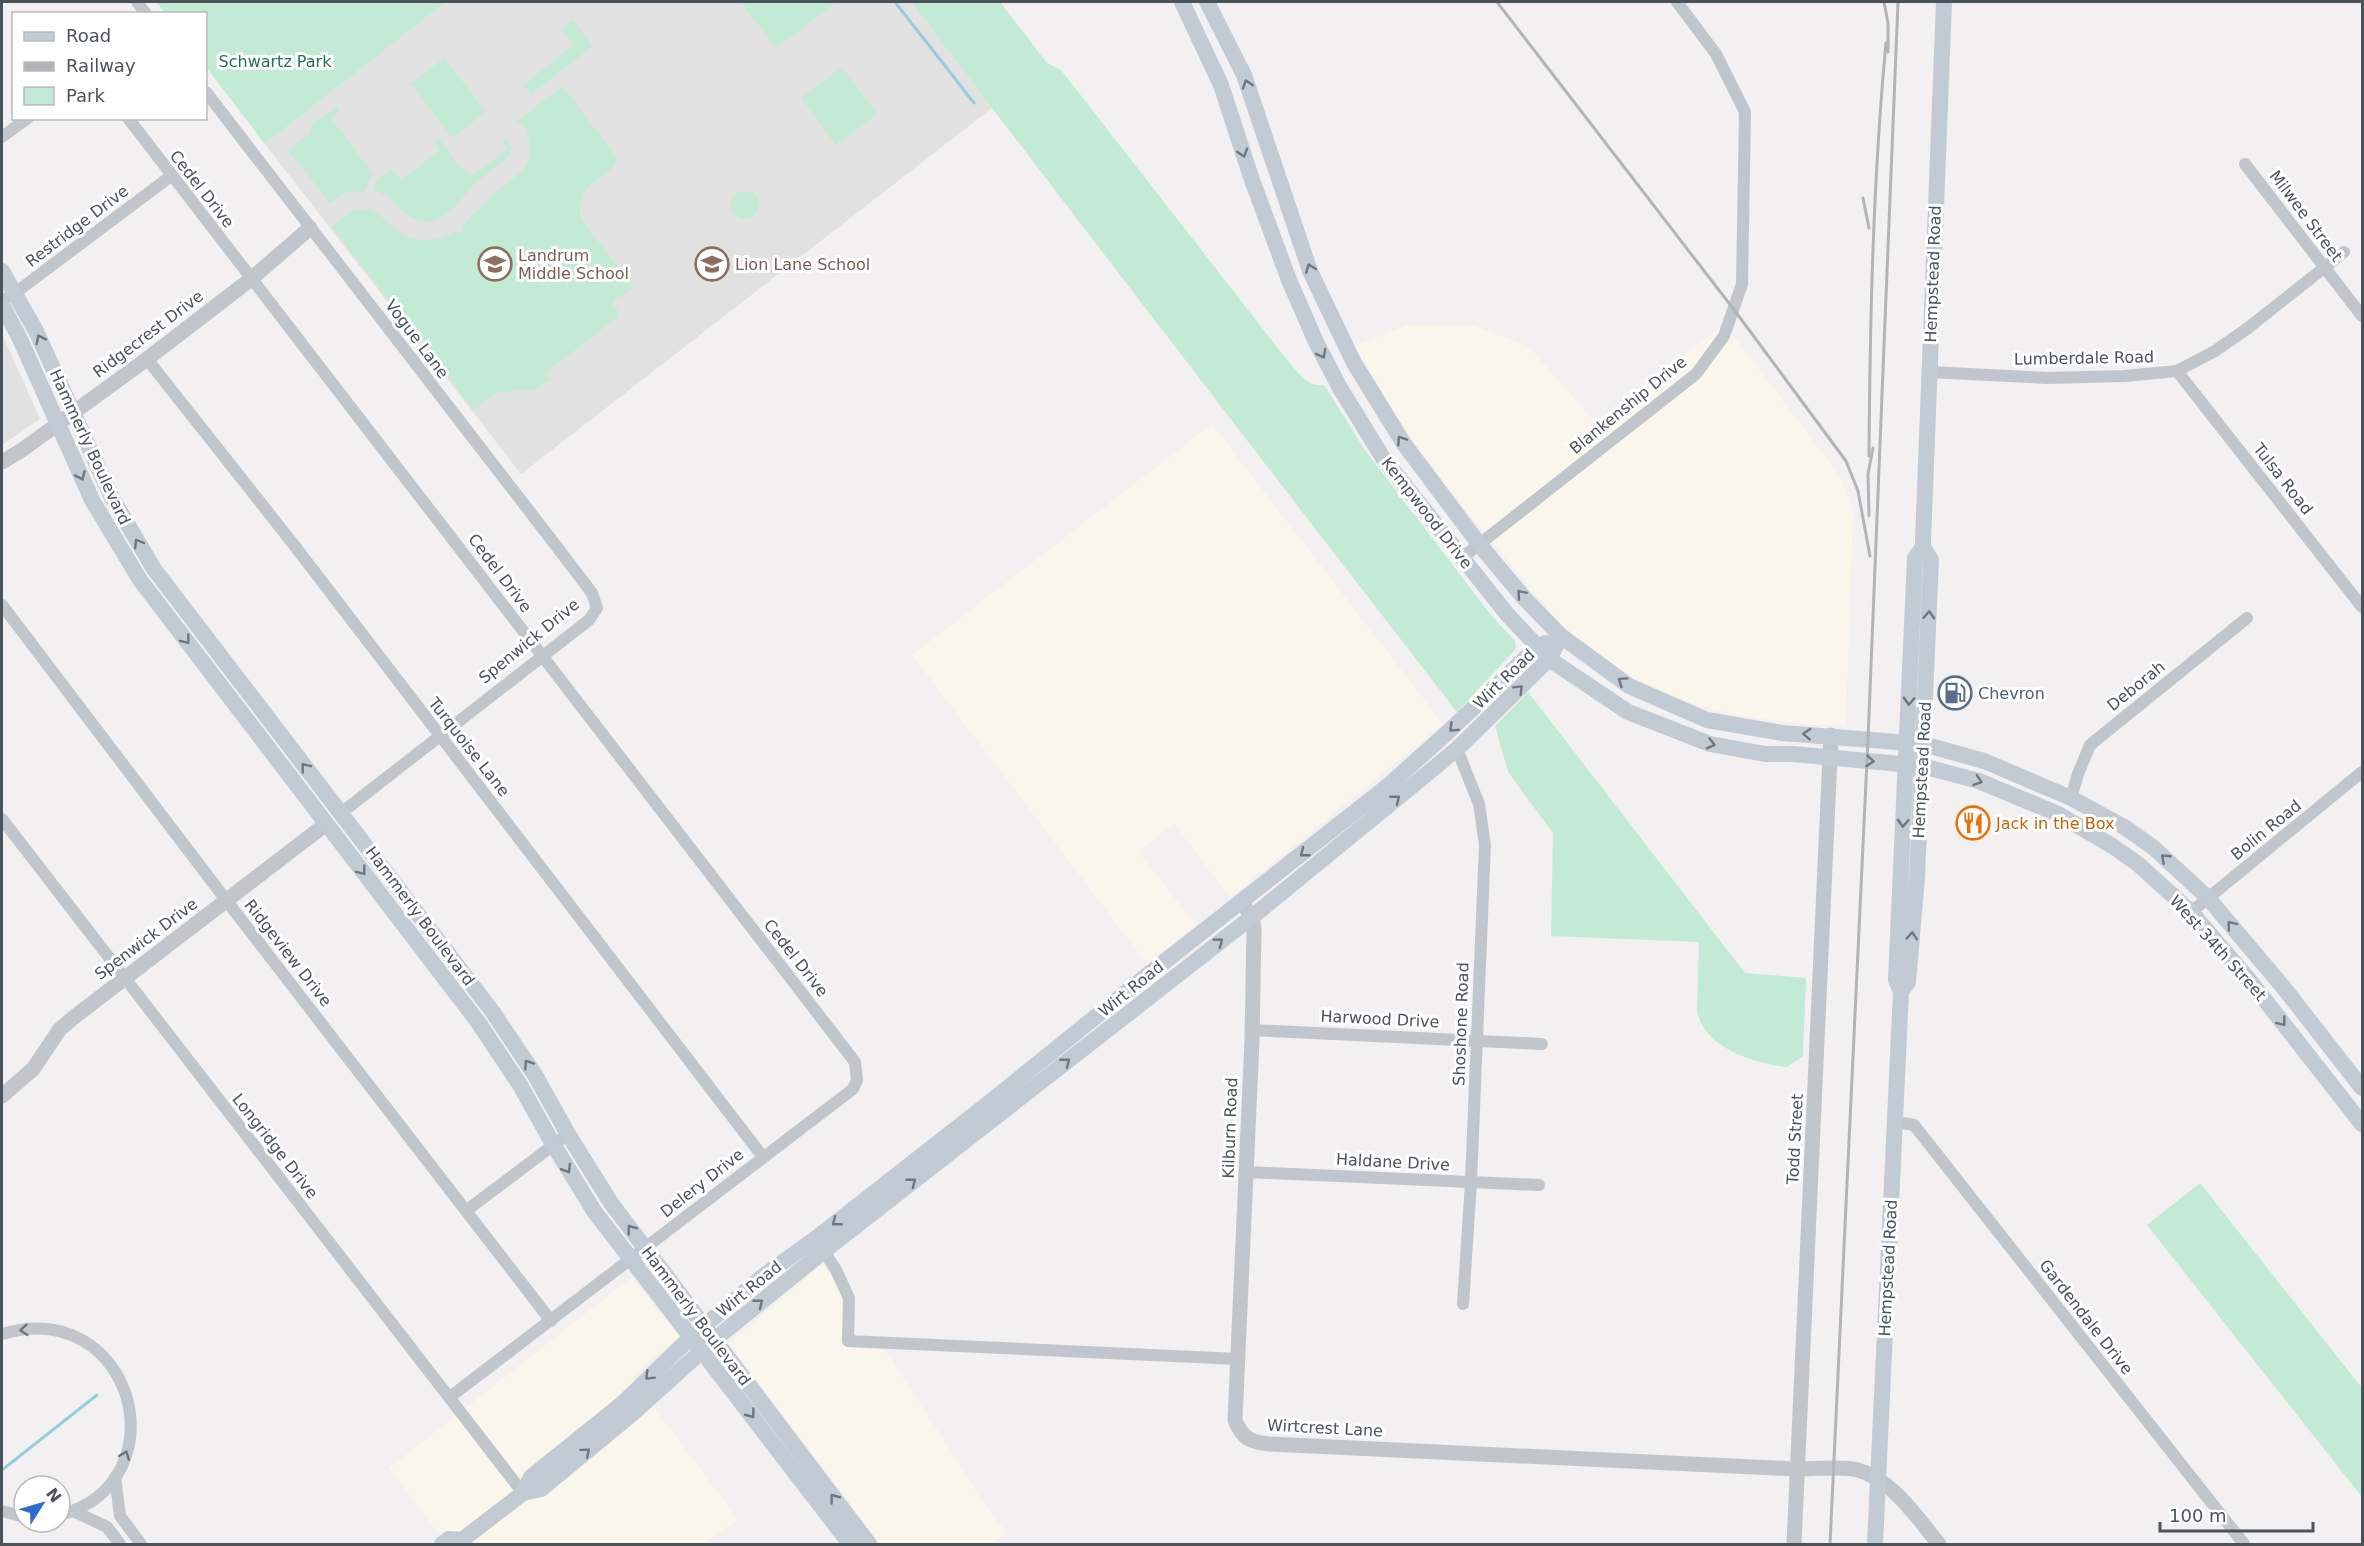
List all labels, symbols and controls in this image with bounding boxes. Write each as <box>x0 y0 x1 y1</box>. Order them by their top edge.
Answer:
legend <box>12 12 207 120</box>
text: Road <box>66 25 111 46</box>
park label: Schwartz Park <box>219 52 332 71</box>
text: Railway <box>66 55 136 76</box>
one-way arrow <box>1241 79 1254 90</box>
text: Park <box>66 85 105 106</box>
street label: Cedel Drive <box>166 146 238 232</box>
one-way arrow <box>1236 147 1248 158</box>
street label: Milwee Street <box>2266 167 2346 265</box>
street label: Restridge Drive <box>22 181 132 271</box>
street label: Hempstead Road <box>1921 205 1945 343</box>
school or university icon: Landrum Middle School <box>477 246 513 282</box>
place label: Landrum Middle School <box>518 246 629 283</box>
school or university icon: Lion Lane School <box>694 246 730 282</box>
place label: Lion Lane School <box>735 255 870 274</box>
one-way arrow <box>1304 263 1317 274</box>
street label: Ridgecrest Drive <box>89 286 207 382</box>
street label: Vogue Lane <box>381 296 453 382</box>
one-way arrow <box>35 335 47 346</box>
one-way arrow <box>1315 347 1326 358</box>
street label: Lumberdale Road <box>2014 347 2154 369</box>
street label: Blankenship Drive <box>1566 352 1690 458</box>
street label: Hammerly Boulevard <box>46 366 134 528</box>
one-way arrow <box>1397 436 1409 446</box>
street label: Tulsa Road <box>2249 439 2317 518</box>
street label: Kempwood Drive <box>1378 454 1476 572</box>
one-way arrow <box>74 470 86 481</box>
street label: Cedel Drive <box>464 530 536 616</box>
one-way arrow <box>134 539 146 549</box>
one-way arrow <box>1517 590 1528 601</box>
street label: Spenwick Drive <box>475 595 583 687</box>
one-way arrow <box>1922 610 1935 619</box>
one-way arrow <box>178 633 189 644</box>
street label: Wirt Road <box>1469 645 1539 713</box>
street label: Deborah <box>2103 657 2169 715</box>
fuel station icon: Chevron <box>1937 675 1973 711</box>
one-way arrow <box>1617 677 1628 688</box>
place label: Chevron <box>1978 684 2045 703</box>
one-way arrow <box>1512 685 1523 695</box>
street label: Turquoise Lane <box>424 693 514 800</box>
one-way arrow <box>1902 696 1915 705</box>
street label: Hempstead Road <box>1909 701 1935 839</box>
one-way arrow <box>1450 720 1461 731</box>
one-way arrow <box>1802 728 1811 741</box>
one-way arrow <box>1706 736 1716 749</box>
one-way arrow <box>1866 754 1875 767</box>
one-way arrow <box>302 762 313 773</box>
one-way arrow <box>1972 774 1983 787</box>
one-way arrow <box>1390 796 1401 807</box>
street label: Bolin Road <box>2227 796 2305 864</box>
restaurant icon: Jack in the Box <box>1955 805 1991 841</box>
place label: Jack in the Box <box>1995 814 2114 833</box>
one-way arrow <box>1897 819 1910 828</box>
street label: Hammerly Boulevard <box>361 843 479 989</box>
one-way arrow <box>1300 845 1311 856</box>
one-way arrow <box>2162 855 2173 866</box>
one-way arrow <box>354 864 365 875</box>
street label: West 34th Street <box>2166 892 2270 1004</box>
street label: Spenwick Drive <box>91 894 201 984</box>
street label: Ridgeview Drive <box>240 896 336 1010</box>
street label: Cedel Drive <box>760 915 832 1001</box>
one-way arrow <box>2227 921 2238 932</box>
one-way arrow <box>1905 932 1918 941</box>
one-way arrow <box>1213 938 1224 949</box>
street label: Wirt Road <box>1095 957 1167 1021</box>
street label: Shoshone Road <box>1449 962 1473 1086</box>
street label: Harwood Drive <box>1320 1006 1440 1032</box>
one-way arrow <box>2274 1015 2285 1026</box>
one-way arrow <box>1059 1058 1070 1069</box>
one-way arrow <box>524 1060 535 1071</box>
street label: Kilburn Road <box>1219 1077 1241 1179</box>
street label: Longridge Drive <box>228 1090 322 1202</box>
street label: Todd Street <box>1783 1093 1807 1186</box>
street label: Delery Drive <box>657 1145 747 1221</box>
street label: Haldane Drive <box>1336 1150 1450 1174</box>
one-way arrow <box>560 1163 572 1173</box>
one-way arrow <box>905 1178 916 1189</box>
street label: Hempstead Road <box>1875 1199 1901 1337</box>
one-way arrow <box>832 1215 843 1226</box>
one-way arrow <box>627 1225 638 1236</box>
street label: Hammerly Boulevard <box>637 1243 755 1389</box>
street label: Gardendale Drive <box>2035 1256 2137 1378</box>
street label: Wirt Road <box>713 1257 785 1321</box>
one-way arrow <box>753 1299 764 1310</box>
one-way arrow <box>19 1323 28 1336</box>
one-way arrow <box>645 1369 656 1380</box>
one-way arrow <box>744 1408 755 1419</box>
street label: Wirtcrest Lane <box>1267 1415 1383 1441</box>
one-way arrow <box>579 1448 590 1459</box>
one-way arrow <box>117 1450 130 1461</box>
north arrow <box>12 1474 72 1534</box>
text: N <box>42 1484 65 1506</box>
one-way arrow <box>830 1494 841 1505</box>
scale bar <box>2160 1495 2313 1533</box>
text: 100 m <box>2169 1505 2227 1526</box>

